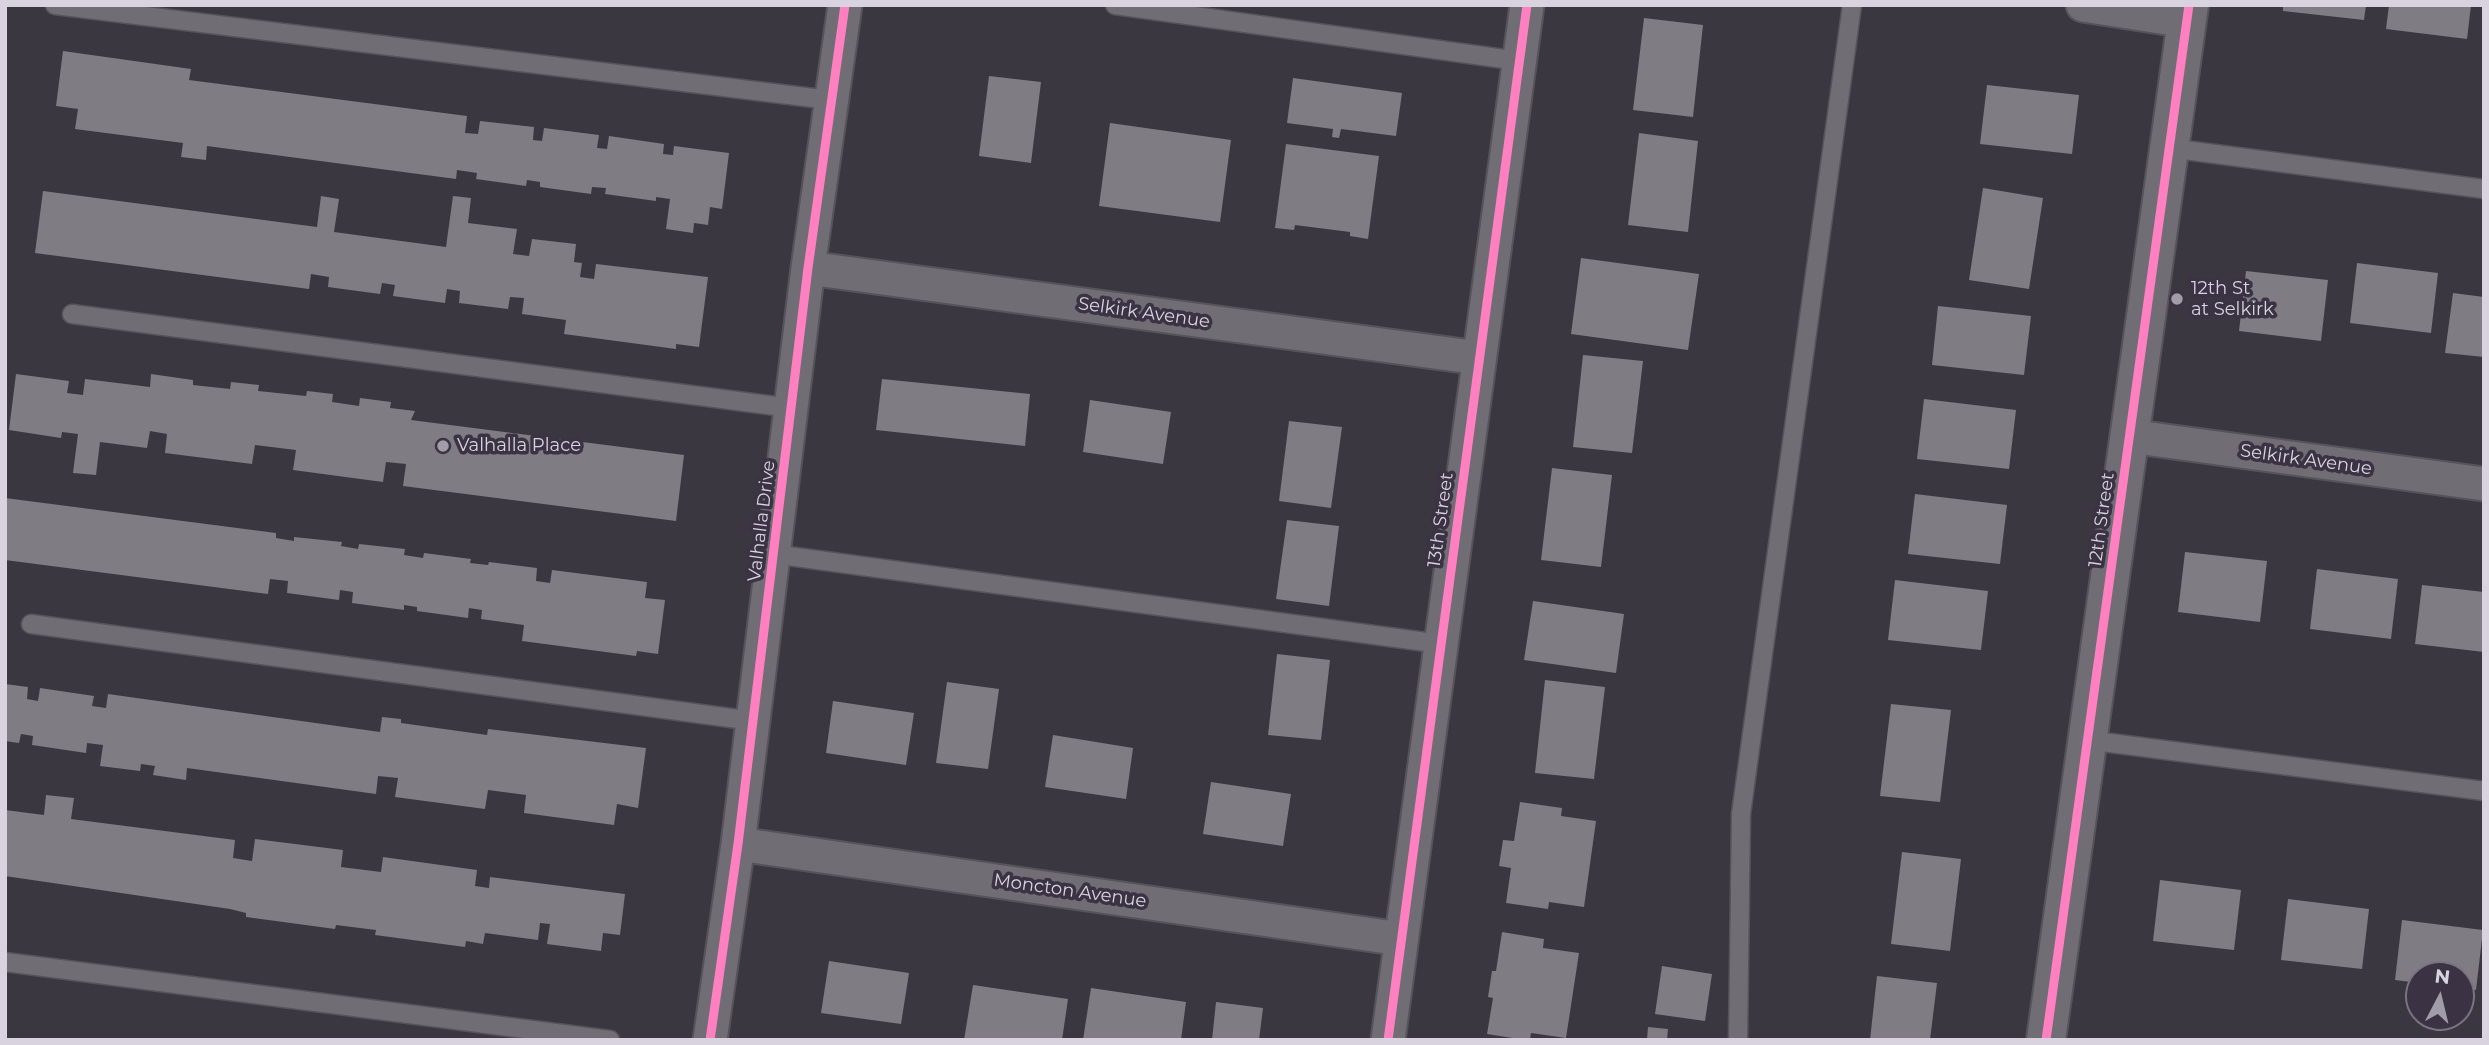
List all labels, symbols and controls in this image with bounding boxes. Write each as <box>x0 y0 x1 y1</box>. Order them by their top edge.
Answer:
place label: 12th St at Selkirk <box>2191 278 2274 320</box>
marker: 12th St at Selkirk <box>2169 291 2185 307</box>
street label: Selkirk Avenue <box>1077 293 1211 333</box>
place label: Valhalla Place <box>457 435 581 457</box>
marker: Valhalla Place <box>435 438 451 454</box>
street label: Selkirk Avenue <box>2239 440 2373 480</box>
street label: Valhalla Drive <box>744 459 780 583</box>
street label: 13th Street <box>1424 471 1458 569</box>
street label: 12th Street <box>2085 471 2119 569</box>
street label: Moncton Avenue <box>992 870 1148 912</box>
north arrow <box>2405 961 2475 1031</box>
text: N <box>2433 964 2451 989</box>

